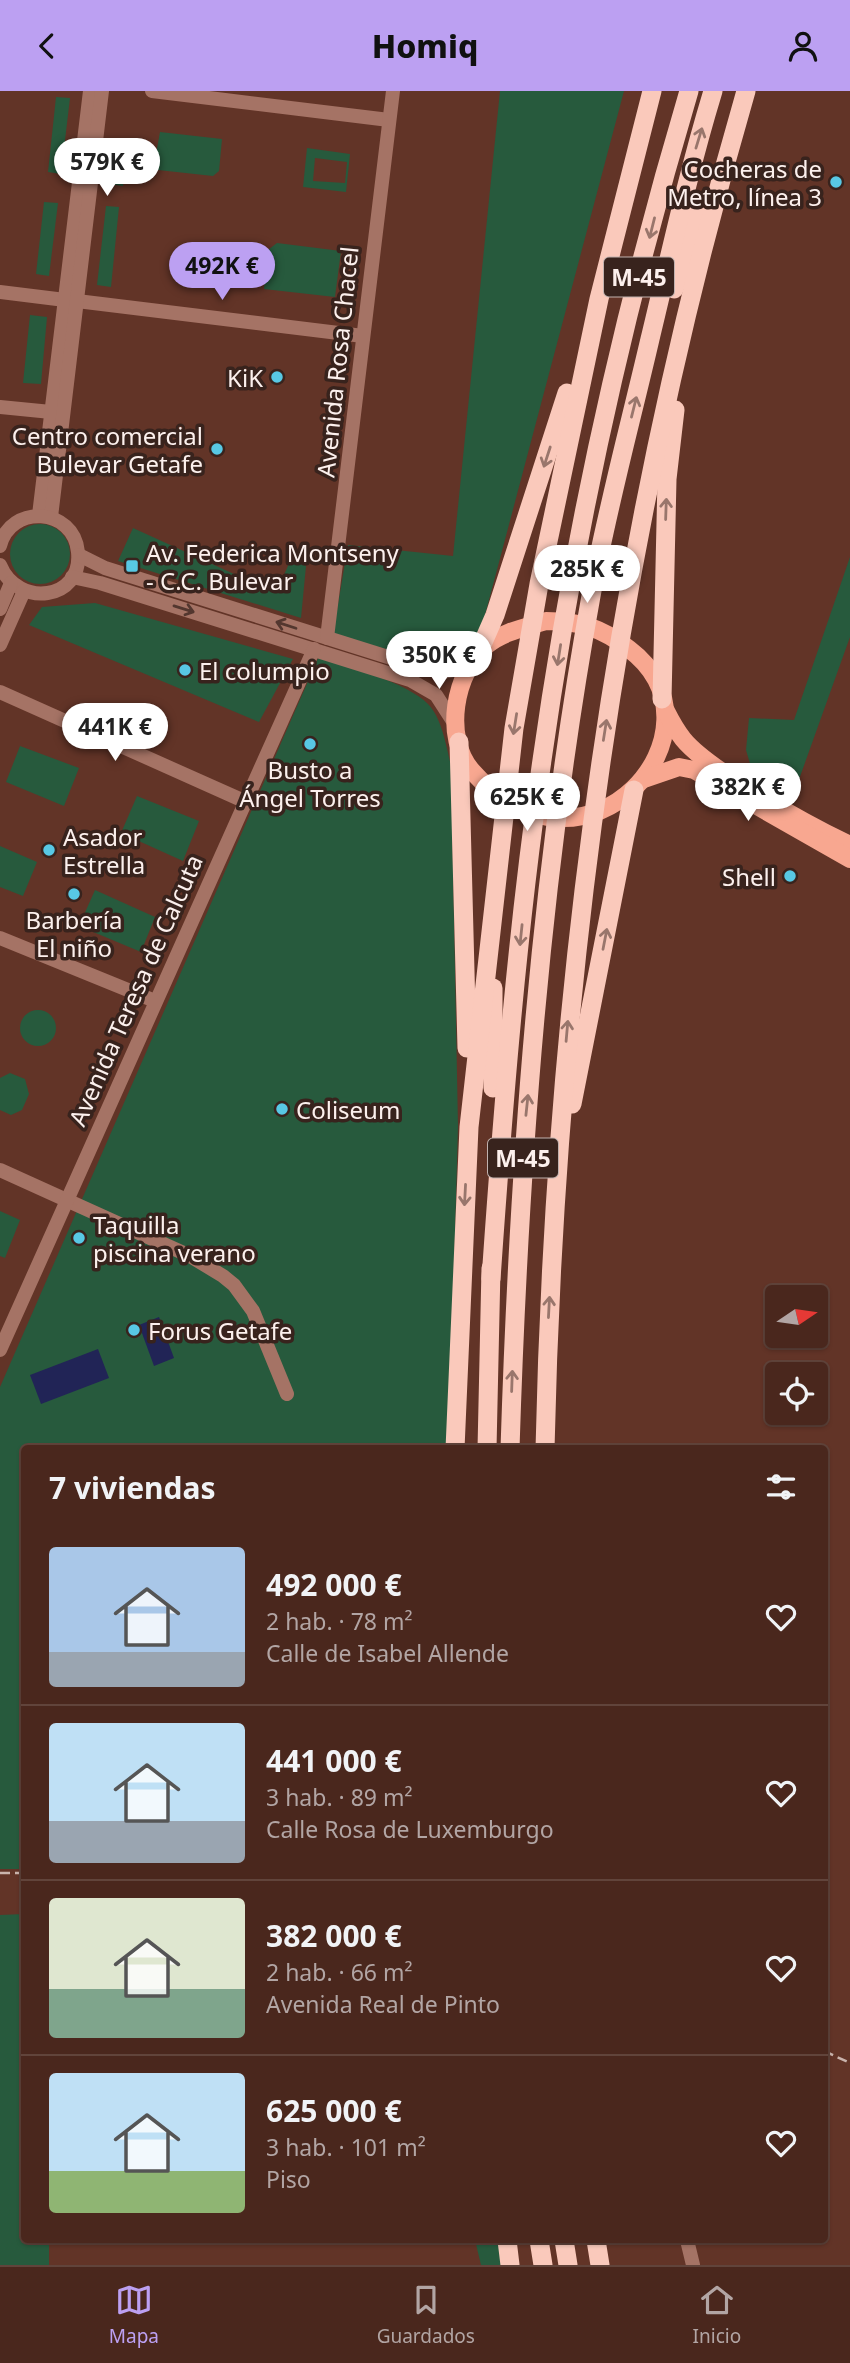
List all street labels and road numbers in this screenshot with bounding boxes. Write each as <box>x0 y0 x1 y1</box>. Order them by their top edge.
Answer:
street label: Avenida Rosa Chacel <box>308 245 366 479</box>
road number: M-45 <box>604 258 674 297</box>
street label: Avenida Teresa de Calcuta <box>60 849 210 1131</box>
road number: M-45 <box>488 1139 558 1177</box>

